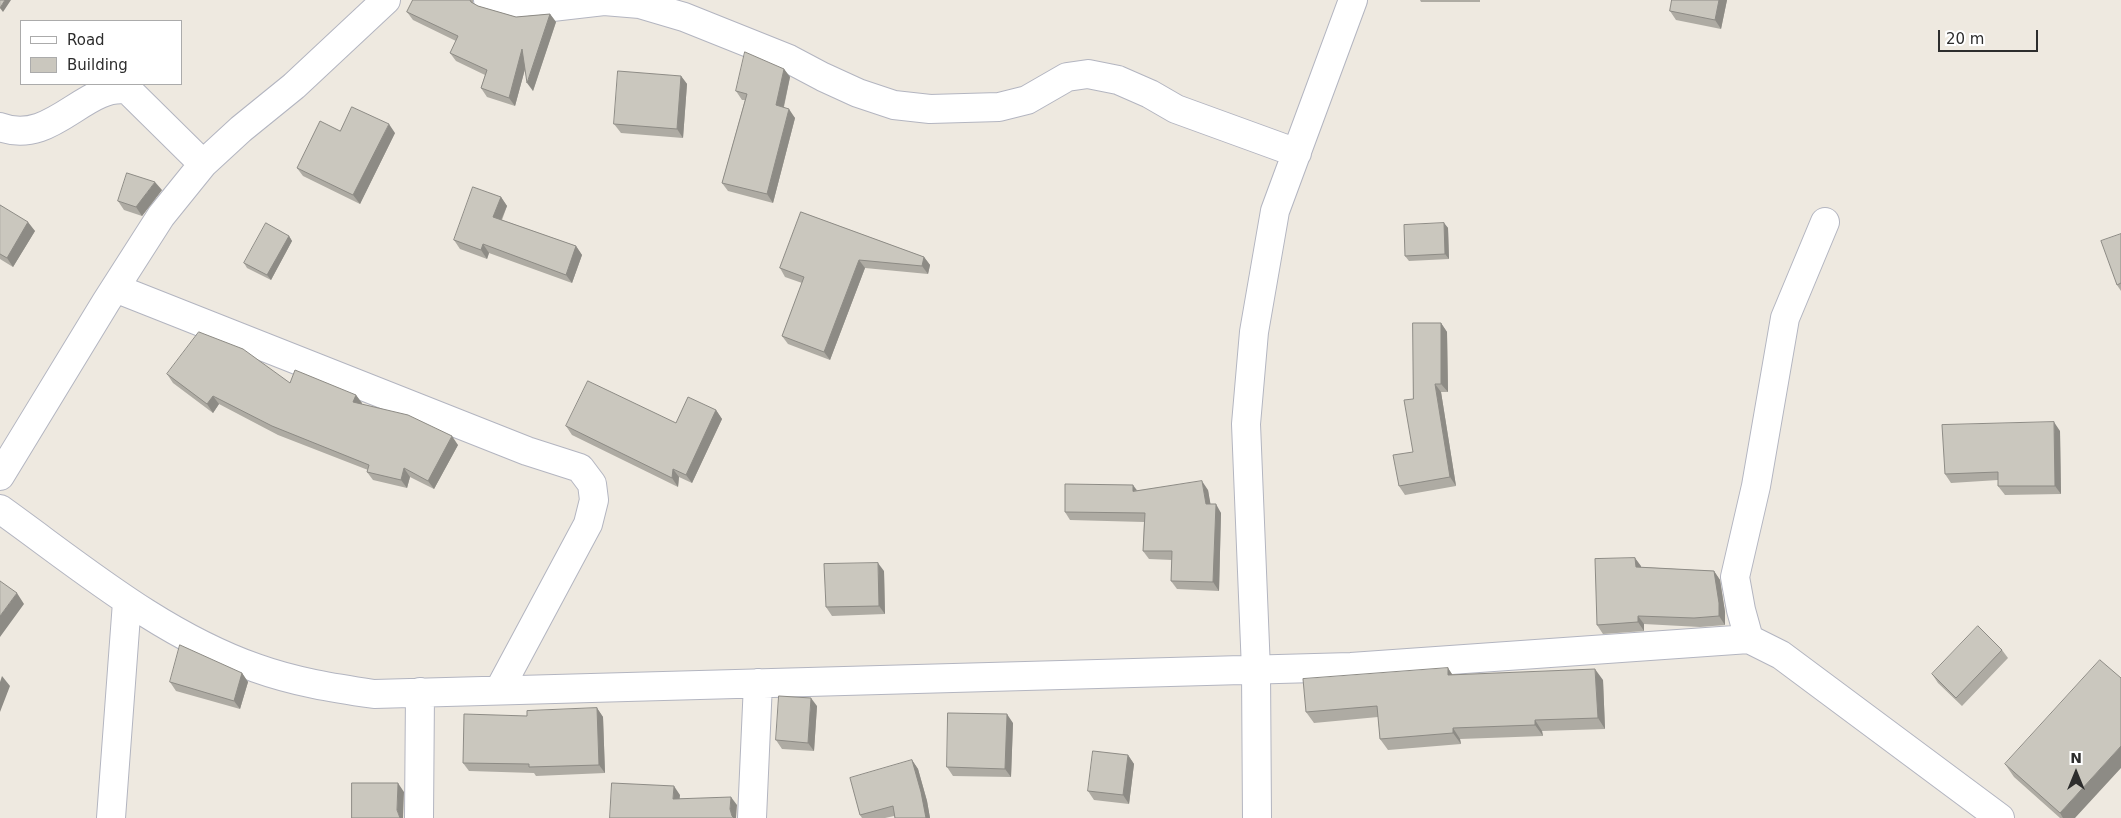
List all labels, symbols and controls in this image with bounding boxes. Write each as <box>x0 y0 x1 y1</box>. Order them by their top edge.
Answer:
legend <box>20 20 182 85</box>
scale bar <box>1941 20 2041 52</box>
text: 20 m <box>1946 30 1984 48</box>
text: Road <box>67 31 105 49</box>
text: Building <box>67 56 128 74</box>
north arrow <box>2051 748 2101 798</box>
text: N <box>2070 750 2082 766</box>

